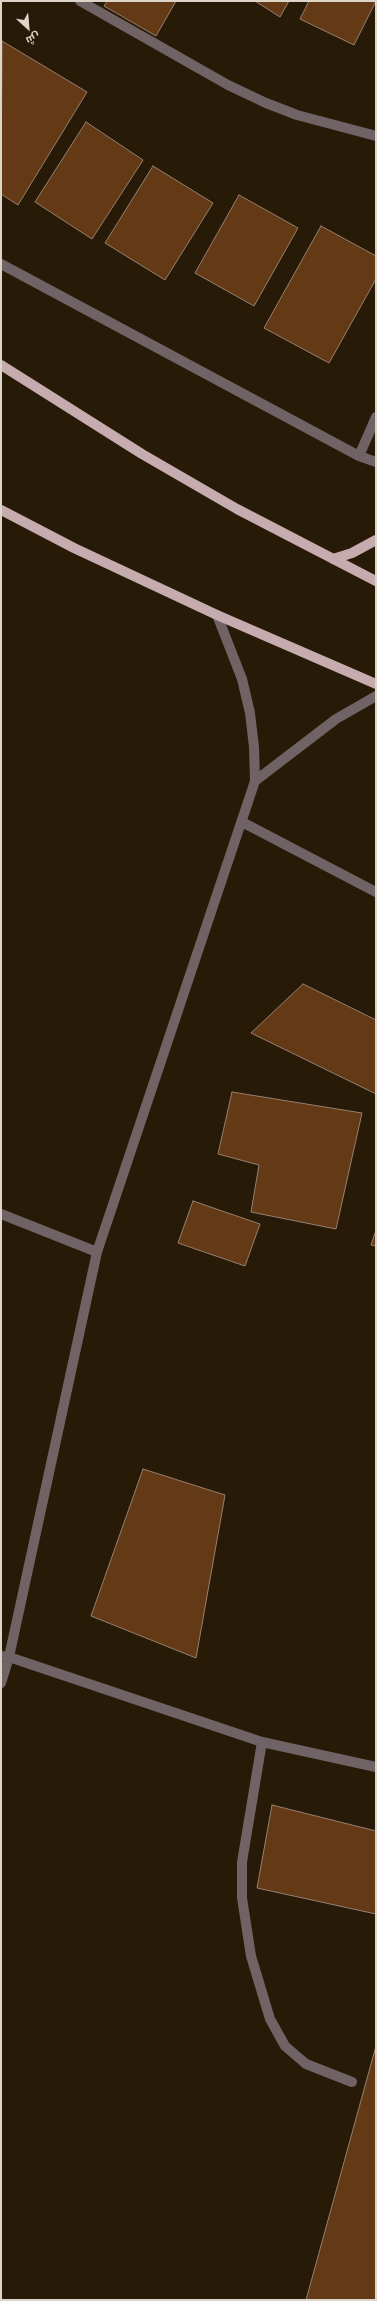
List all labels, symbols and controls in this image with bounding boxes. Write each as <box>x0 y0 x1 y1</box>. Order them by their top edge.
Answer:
north arrow <box>8 8 48 48</box>
text: ش <box>24 29 43 48</box>

